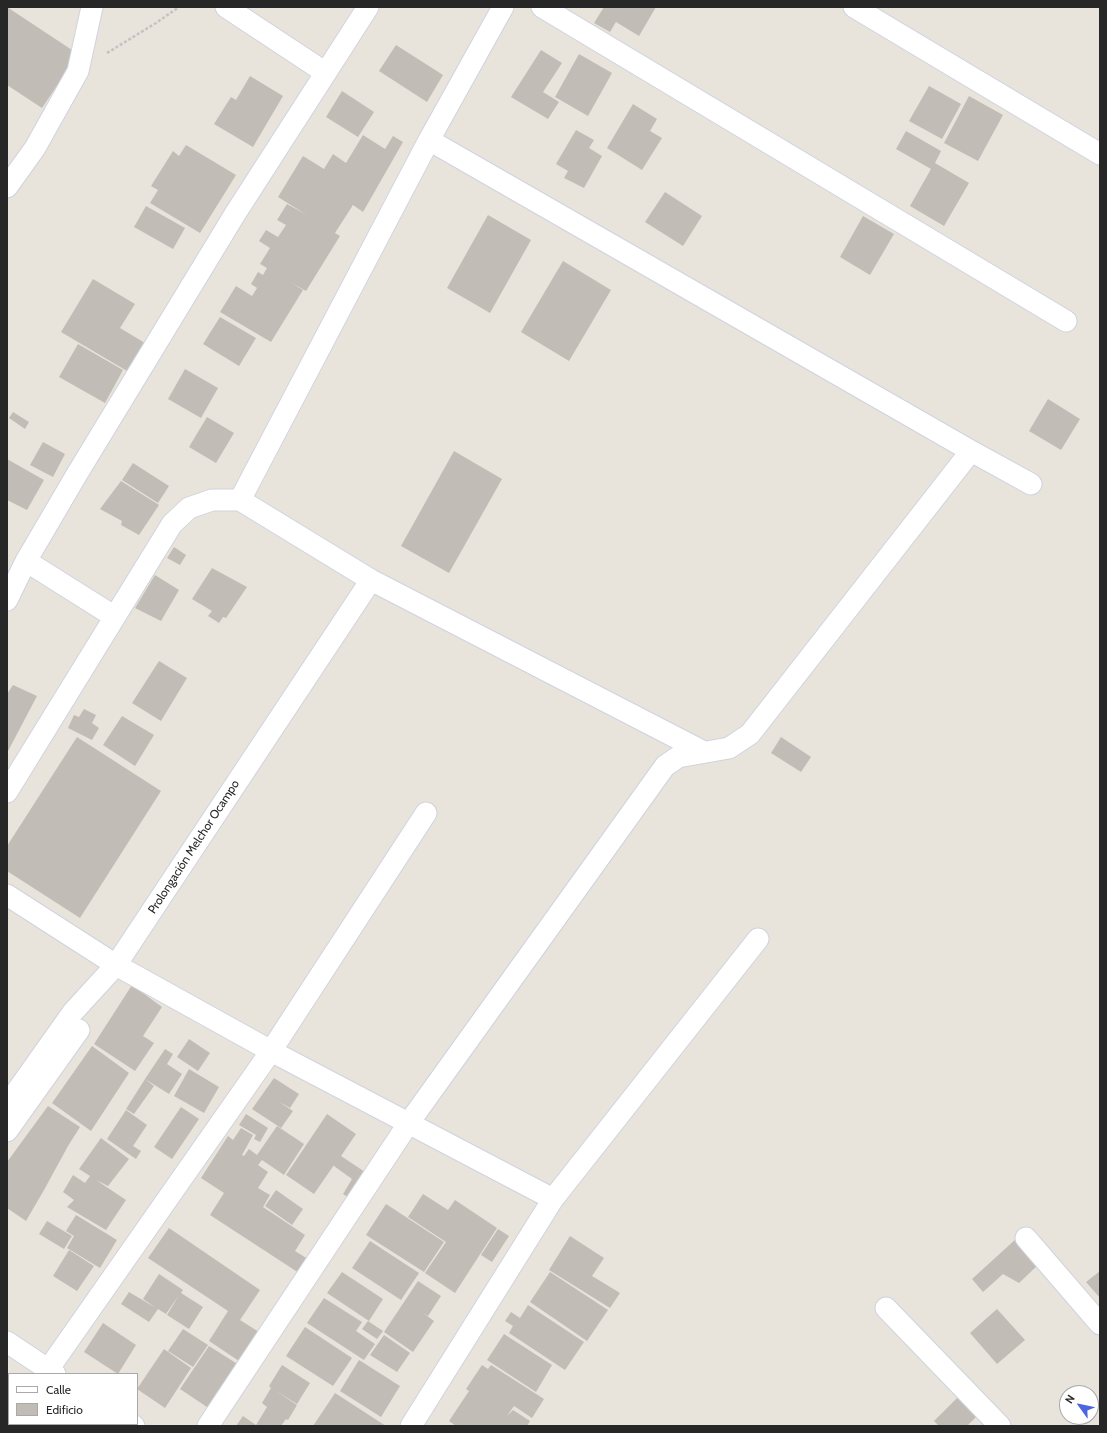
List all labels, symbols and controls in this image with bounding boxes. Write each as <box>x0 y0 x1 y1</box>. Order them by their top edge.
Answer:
street label: Prolongación Melchor Ocampo <box>145 777 243 917</box>
legend <box>8 1373 138 1425</box>
text: Calle <box>46 1382 71 1397</box>
north arrow <box>1059 1385 1099 1425</box>
text: N <box>1062 1392 1078 1406</box>
text: Edificio <box>46 1402 83 1417</box>

